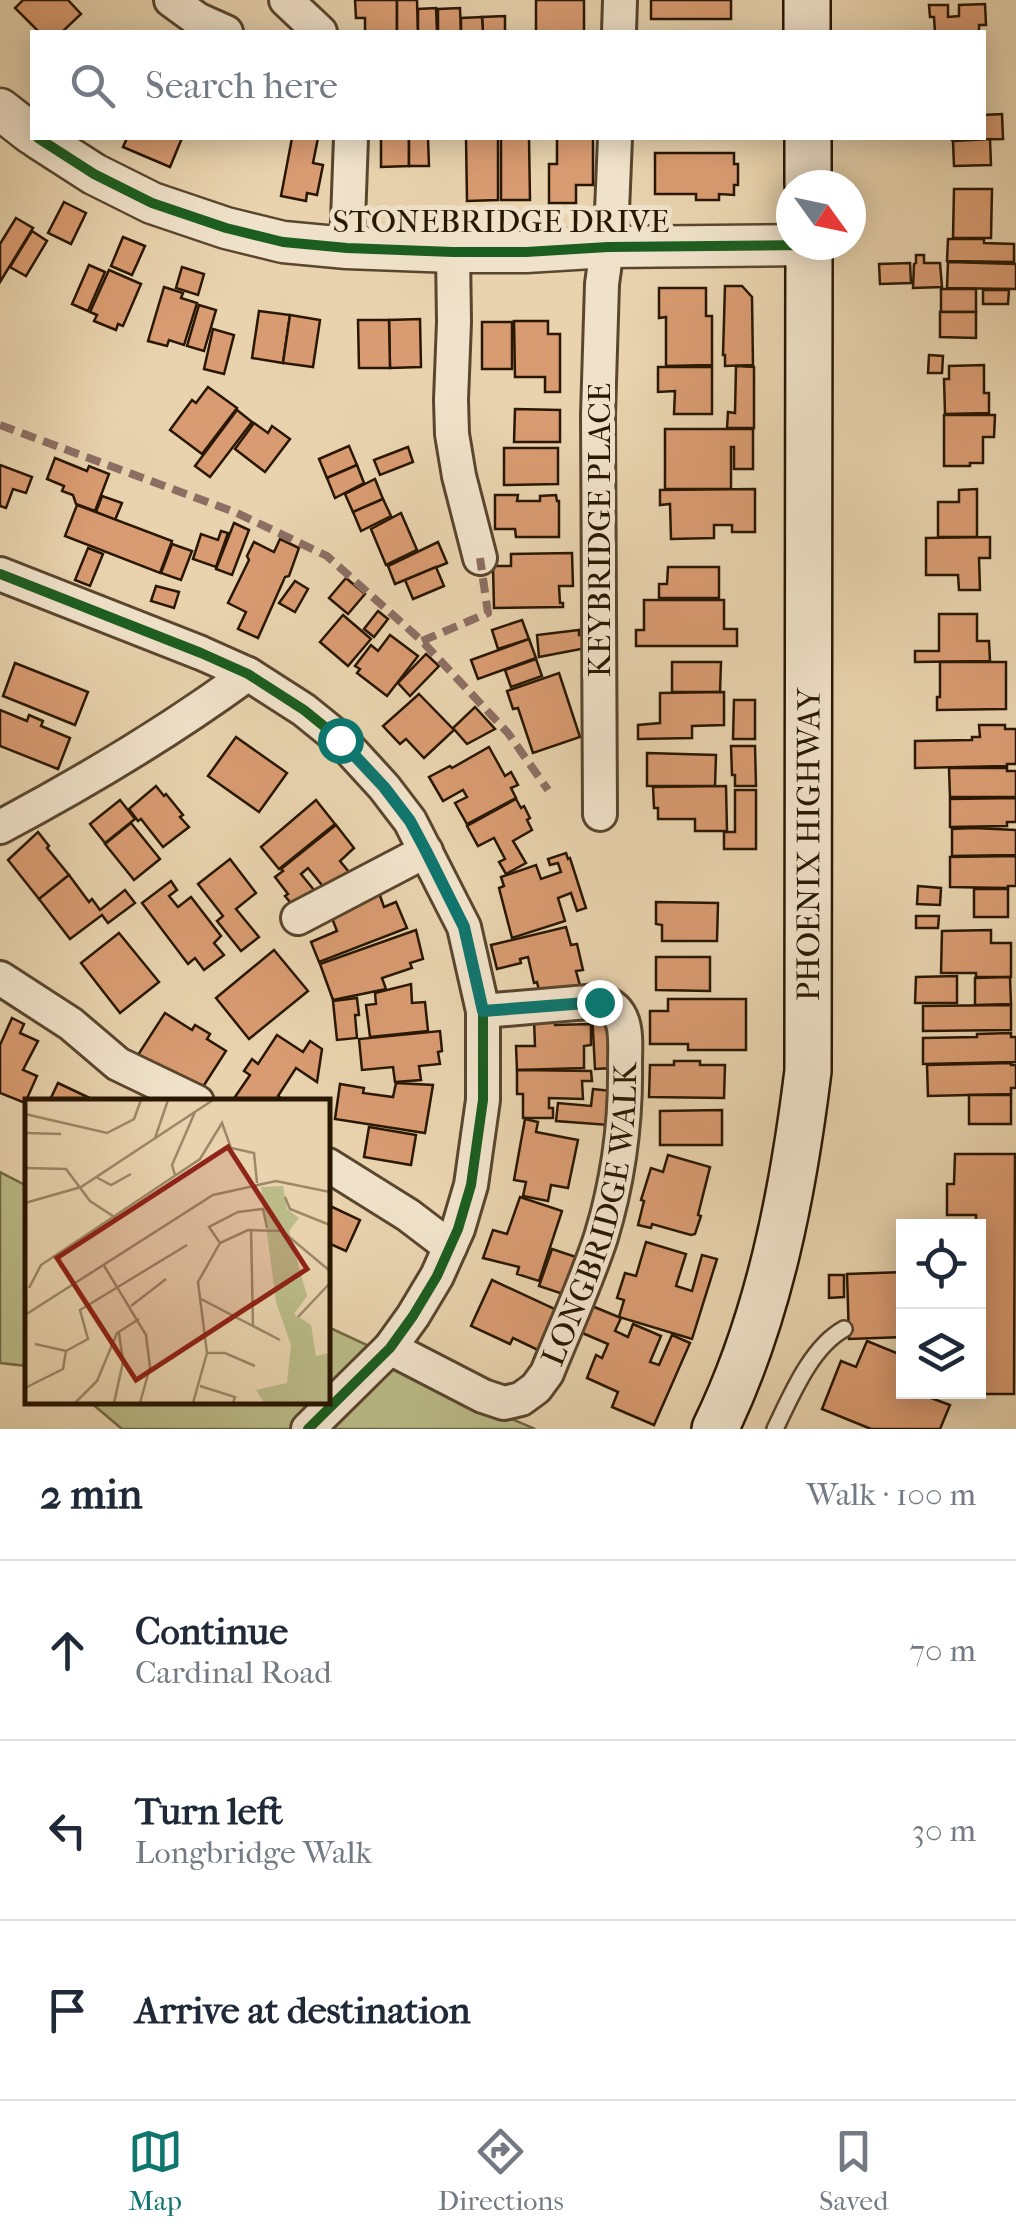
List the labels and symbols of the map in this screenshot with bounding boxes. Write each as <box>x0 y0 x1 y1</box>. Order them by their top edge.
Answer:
north arrow <box>776 170 866 260</box>
street label: STONEBRIDGE DRIVE <box>333 203 669 240</box>
street label: KEYBRIDGE PLACE <box>581 383 618 677</box>
street label: PHOENIX HIGHWAY <box>790 687 827 1001</box>
route start <box>318 718 364 764</box>
route end <box>577 980 623 1026</box>
street label: LONGBRIDGE WALK <box>534 1061 644 1371</box>
inset map <box>25 1099 330 1404</box>

